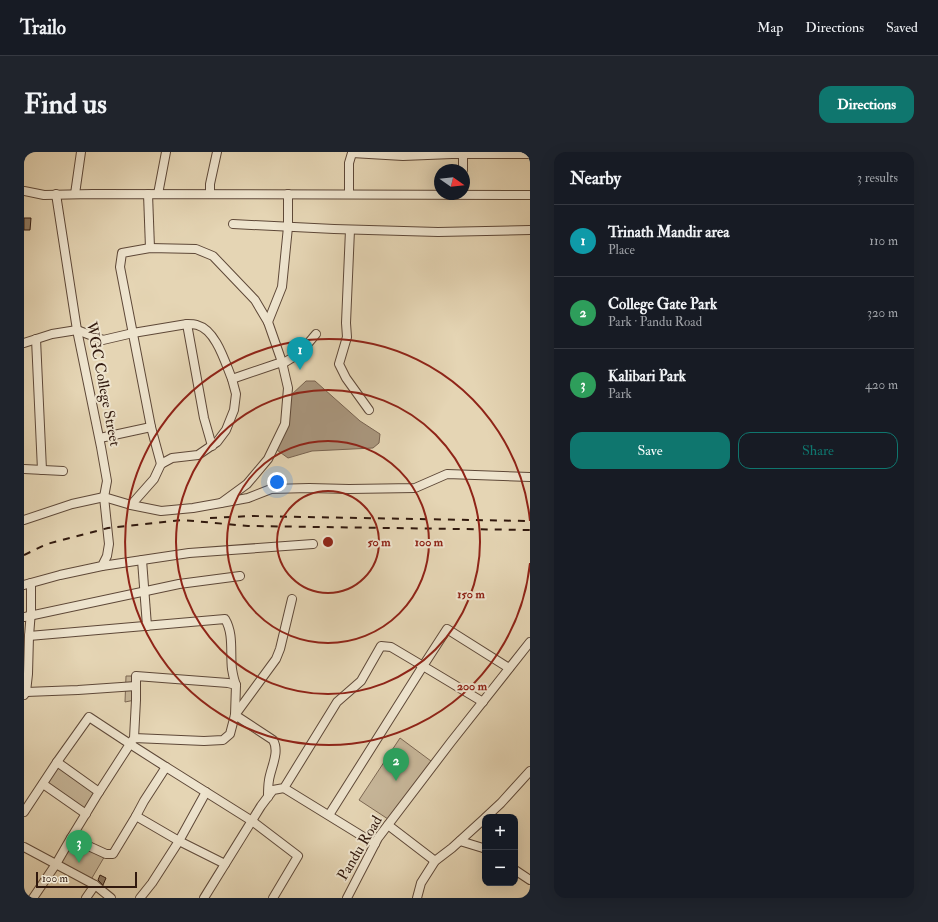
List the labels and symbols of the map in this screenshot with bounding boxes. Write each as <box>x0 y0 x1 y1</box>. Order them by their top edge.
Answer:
north arrow <box>434 164 470 200</box>
street label: WGC College Street <box>81 319 124 448</box>
pin: 1 <box>287 337 313 370</box>
your location <box>267 472 287 492</box>
centre of rings <box>321 535 335 549</box>
text: 50 m <box>367 535 391 550</box>
text: 100 m <box>415 535 444 550</box>
text: 150 m <box>457 587 485 602</box>
text: 200 m <box>457 679 488 694</box>
pin: 2 <box>383 748 409 781</box>
street label: Pandu Road <box>333 812 387 884</box>
pin: 3 <box>66 830 92 863</box>
scale bar <box>36 870 137 889</box>

